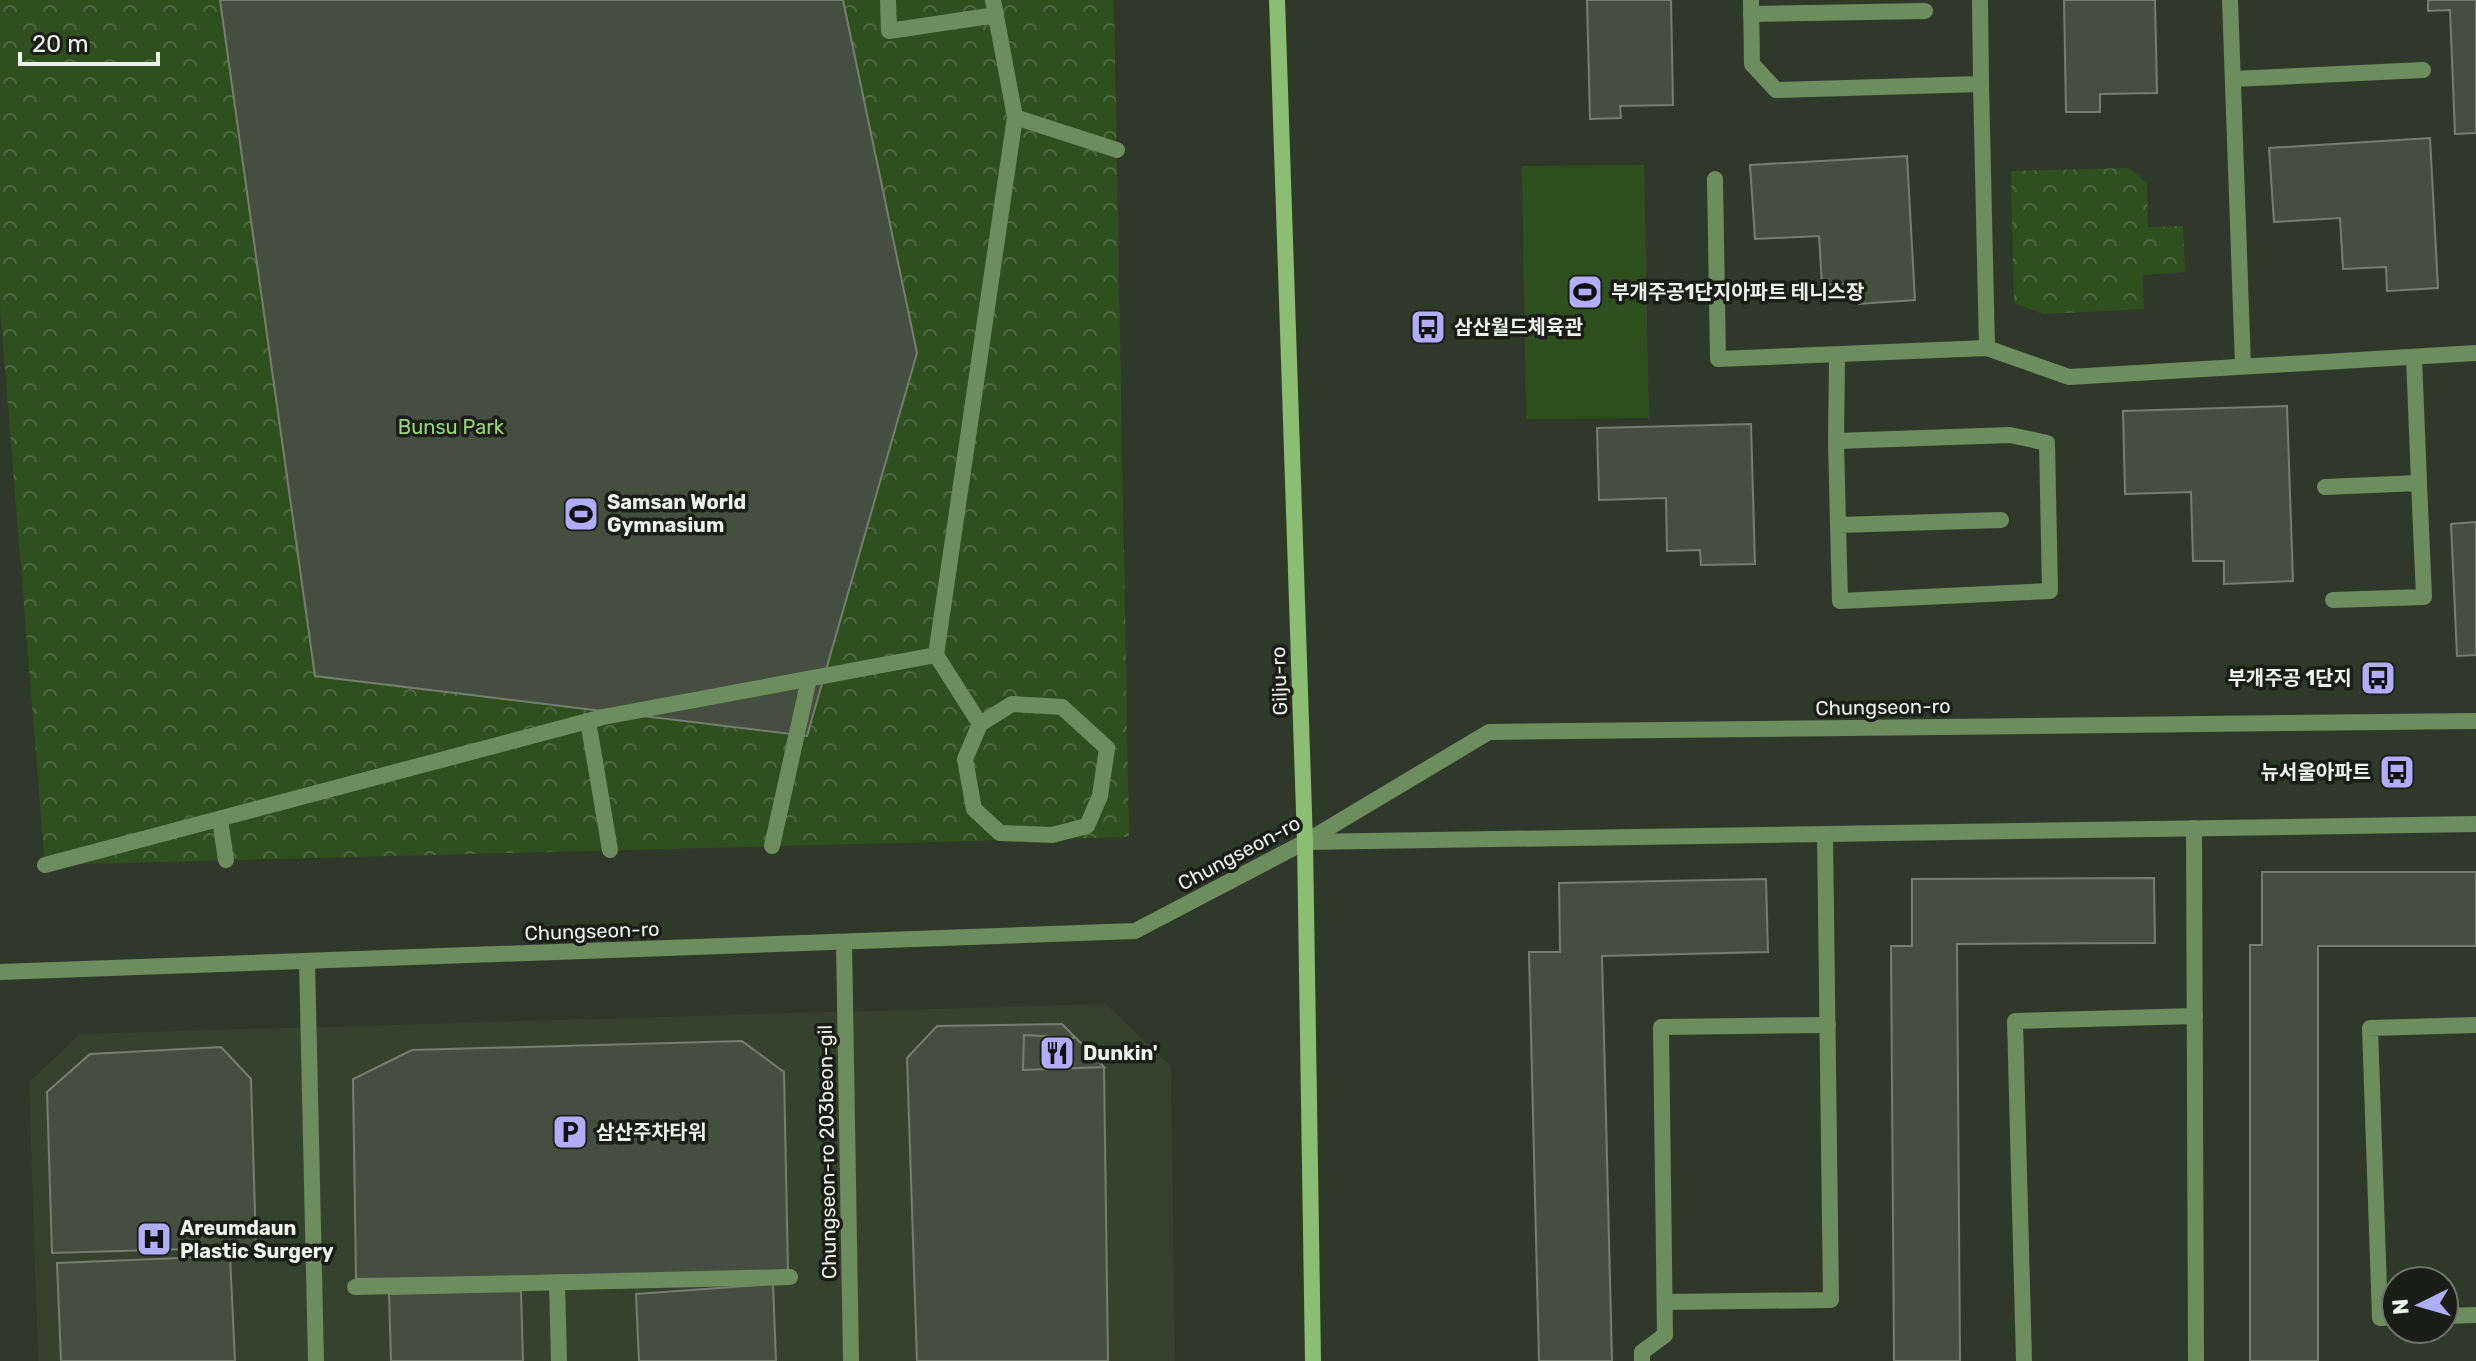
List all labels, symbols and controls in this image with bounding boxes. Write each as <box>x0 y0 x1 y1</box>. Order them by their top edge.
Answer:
scale bar <box>20 16 158 66</box>
text: 20 m <box>32 30 89 58</box>
sports icon: 부개주공1단지아파트 테니스장 <box>1566 273 1604 311</box>
place label: 부개주공1단지아파트 테니스장 <box>1611 280 1864 304</box>
bus stop icon: 삼산월드체육관 <box>1409 308 1447 346</box>
place label: 삼산월드체육관 <box>1454 315 1583 339</box>
park label: Bunsu Park <box>398 415 505 439</box>
place label: Samsan World Gymnasium <box>607 490 746 537</box>
sports icon: Samsan World Gymnasium <box>562 495 600 533</box>
street label: Gilju-ro <box>1266 646 1292 716</box>
bus stop icon: 부개주공 1단지 <box>2359 659 2397 697</box>
place label: 부개주공 1단지 <box>2227 666 2352 690</box>
street label: Chungseon-ro <box>1815 694 1951 720</box>
bus stop icon: 뉴서울아파트 <box>2378 753 2416 791</box>
place label: 뉴서울아파트 <box>2261 760 2371 784</box>
street label: Chungseon-ro <box>1174 811 1304 895</box>
street label: Chungseon-ro <box>524 917 660 945</box>
street label: Chungseon-ro 203beon-gil <box>813 1025 841 1279</box>
restaurant icon: Dunkin' <box>1038 1034 1076 1072</box>
place label: Dunkin' <box>1083 1041 1158 1065</box>
parking icon: 삼산주차타워 <box>551 1113 589 1151</box>
place label: 삼산주차타워 <box>596 1120 706 1144</box>
place label: Areumdaun Plastic Surgery <box>180 1216 334 1263</box>
hospital icon: Areumdaun Plastic Surgery <box>135 1220 173 1258</box>
north arrow <box>2380 1265 2460 1345</box>
text: N <box>2386 1298 2415 1316</box>

